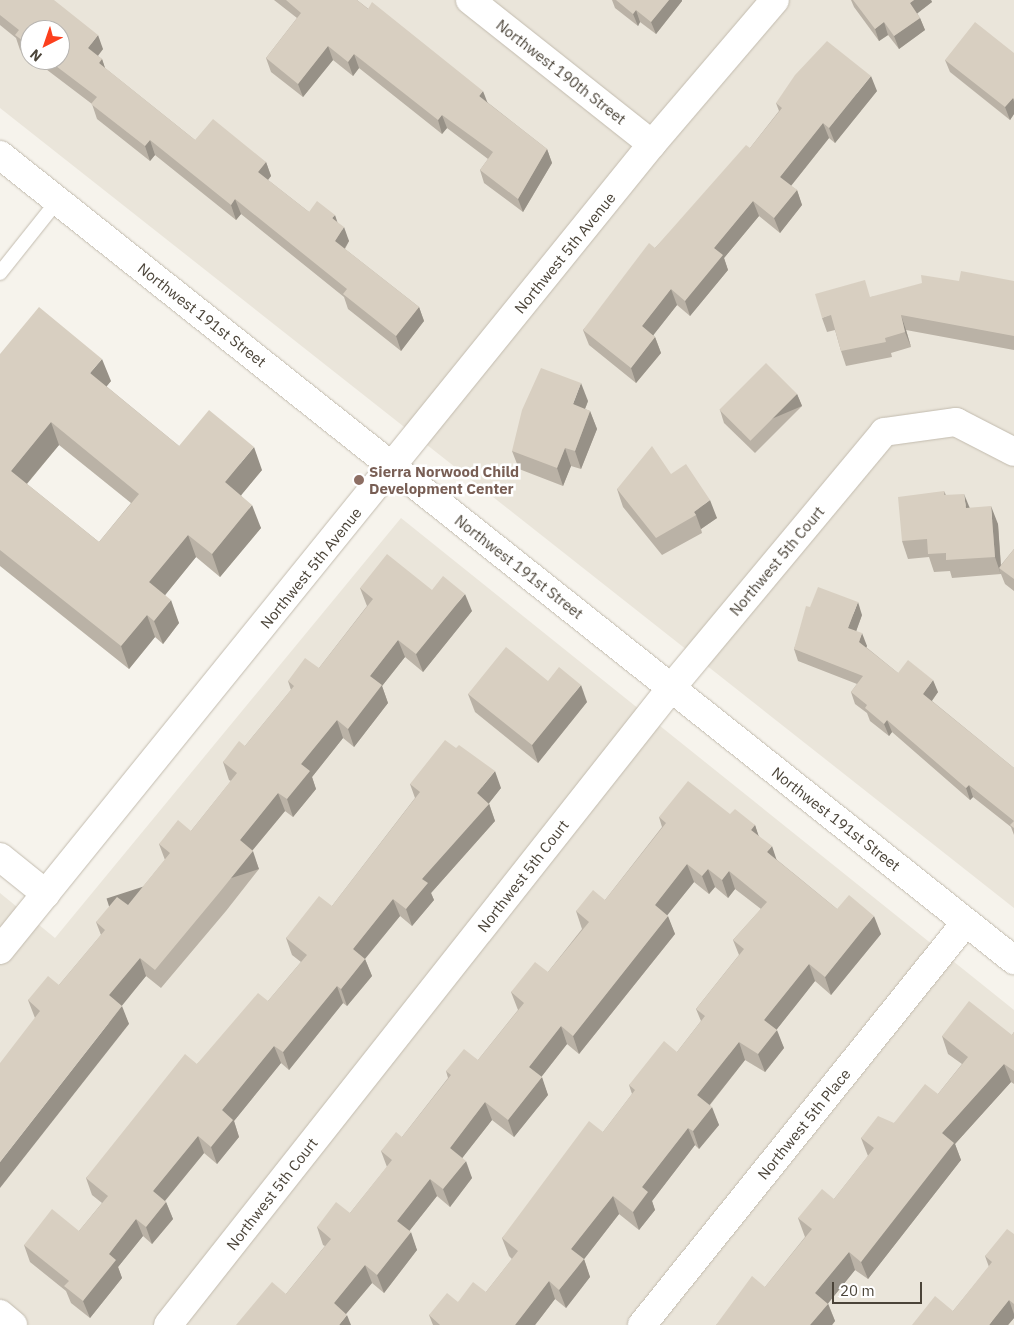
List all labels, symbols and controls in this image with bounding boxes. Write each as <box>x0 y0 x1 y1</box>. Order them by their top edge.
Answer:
street label: Northwest 190th Street <box>493 16 629 128</box>
north arrow <box>20 20 70 70</box>
text: N <box>26 45 46 66</box>
street label: Northwest 5th Avenue <box>511 189 619 317</box>
street label: Northwest 191st Street <box>134 259 270 371</box>
place label: Sierra Norwood Child Development Center <box>369 462 519 497</box>
marker: Sierra Norwood Child Development Center <box>353 474 365 486</box>
street label: Northwest 5th Court <box>726 503 828 619</box>
street label: Northwest 5th Avenue <box>257 504 365 632</box>
street label: Northwest 191st Street <box>451 511 587 623</box>
street label: Northwest 191st Street <box>768 763 904 875</box>
street label: Northwest 5th Court <box>474 816 572 936</box>
street label: Northwest 5th Place <box>754 1065 854 1183</box>
street label: Northwest 5th Court <box>223 1134 321 1254</box>
scale bar <box>834 1272 924 1304</box>
text: 20 m <box>840 1281 875 1300</box>

